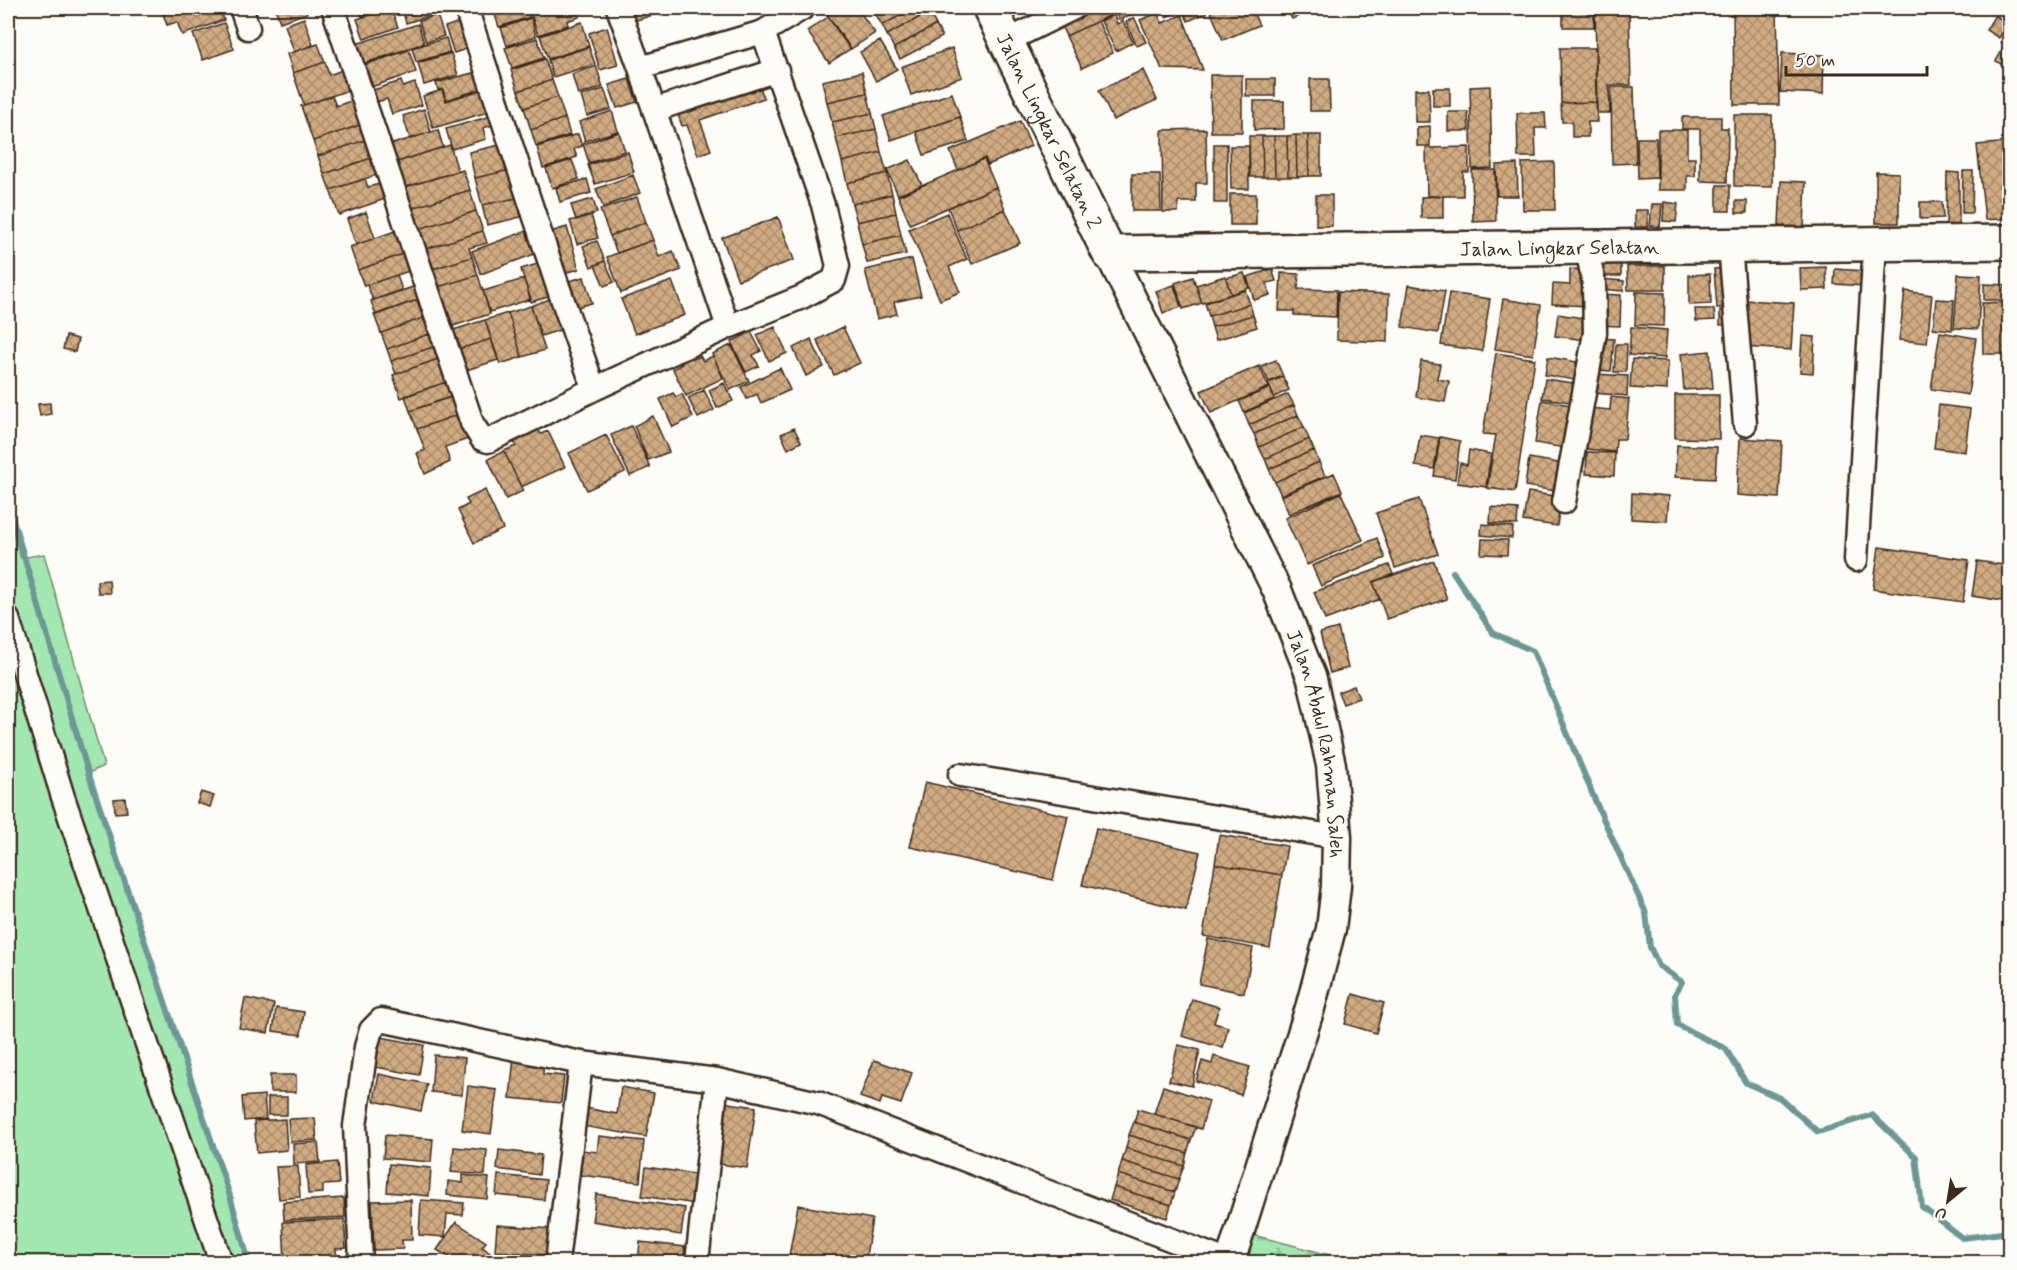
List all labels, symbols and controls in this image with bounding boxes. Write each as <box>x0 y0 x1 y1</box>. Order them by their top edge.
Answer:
street label: Jalan Lingkar Selatan 2 <box>989 29 1107 234</box>
scale bar <box>1786 39 1927 77</box>
text: 50 m <box>1795 49 1835 73</box>
street label: Jalan Lingkar Selatan <box>1460 234 1660 264</box>
street label: Jalan Abdul Rahman Saleh <box>1279 626 1349 859</box>
north arrow <box>1918 1171 1978 1231</box>
text: U <box>1931 1201 1951 1224</box>

